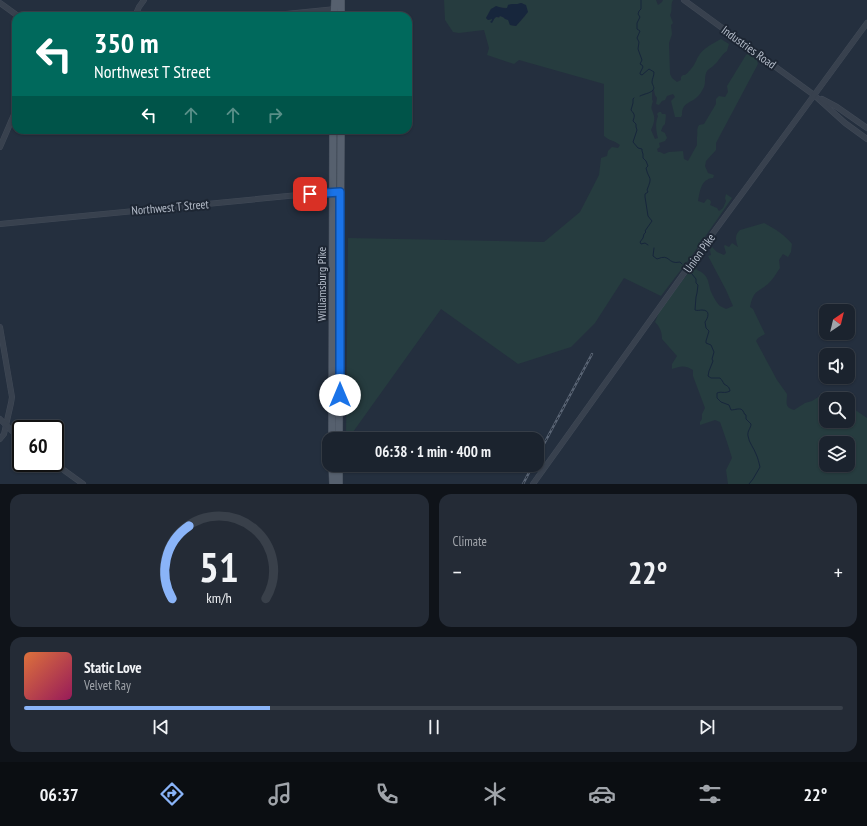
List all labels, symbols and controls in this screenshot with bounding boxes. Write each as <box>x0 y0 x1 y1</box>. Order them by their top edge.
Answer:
street label: Industries Road <box>719 22 779 72</box>
text: 350 m <box>94 24 158 61</box>
icon: left <box>28 28 80 80</box>
text: Northwest T Street <box>94 60 211 83</box>
icon: left <box>138 104 160 126</box>
icon: ahead <box>180 104 202 126</box>
icon: ahead <box>222 104 244 126</box>
icon: right <box>264 104 286 126</box>
pin <box>293 177 327 211</box>
icon: arrive <box>299 183 321 205</box>
street label: Northwest T Street <box>131 196 210 218</box>
street label: Union Pike <box>680 231 718 275</box>
street label: Williamsburg Pike <box>314 247 329 321</box>
north arrow <box>819 304 855 340</box>
map controls <box>819 304 855 472</box>
button: sound <box>819 348 855 384</box>
position arrow <box>319 374 361 416</box>
button: search <box>819 392 855 428</box>
speed limit sign: 60 <box>12 420 64 472</box>
button: layers <box>819 436 855 472</box>
text: 06:38 · 1 min · 400 m <box>375 442 491 461</box>
text: Climate <box>453 533 487 550</box>
text: 51 <box>199 539 239 592</box>
text: 22° <box>628 553 668 592</box>
text: − <box>453 558 462 586</box>
text: + <box>834 558 843 586</box>
text: km/h <box>207 587 232 606</box>
text: Static Love <box>84 658 142 677</box>
text: Velvet Ray <box>84 677 131 694</box>
icon: previous <box>150 716 172 738</box>
icon: pause <box>423 716 445 738</box>
icon: next <box>696 716 718 738</box>
icon: directions <box>158 780 186 808</box>
icon: music <box>266 780 294 808</box>
icon: phone <box>373 780 401 808</box>
icon: climate <box>481 780 509 808</box>
icon: car <box>588 780 616 808</box>
icon: filters <box>696 780 724 808</box>
text: 06:37 <box>40 783 79 806</box>
text: 22° <box>803 783 827 806</box>

